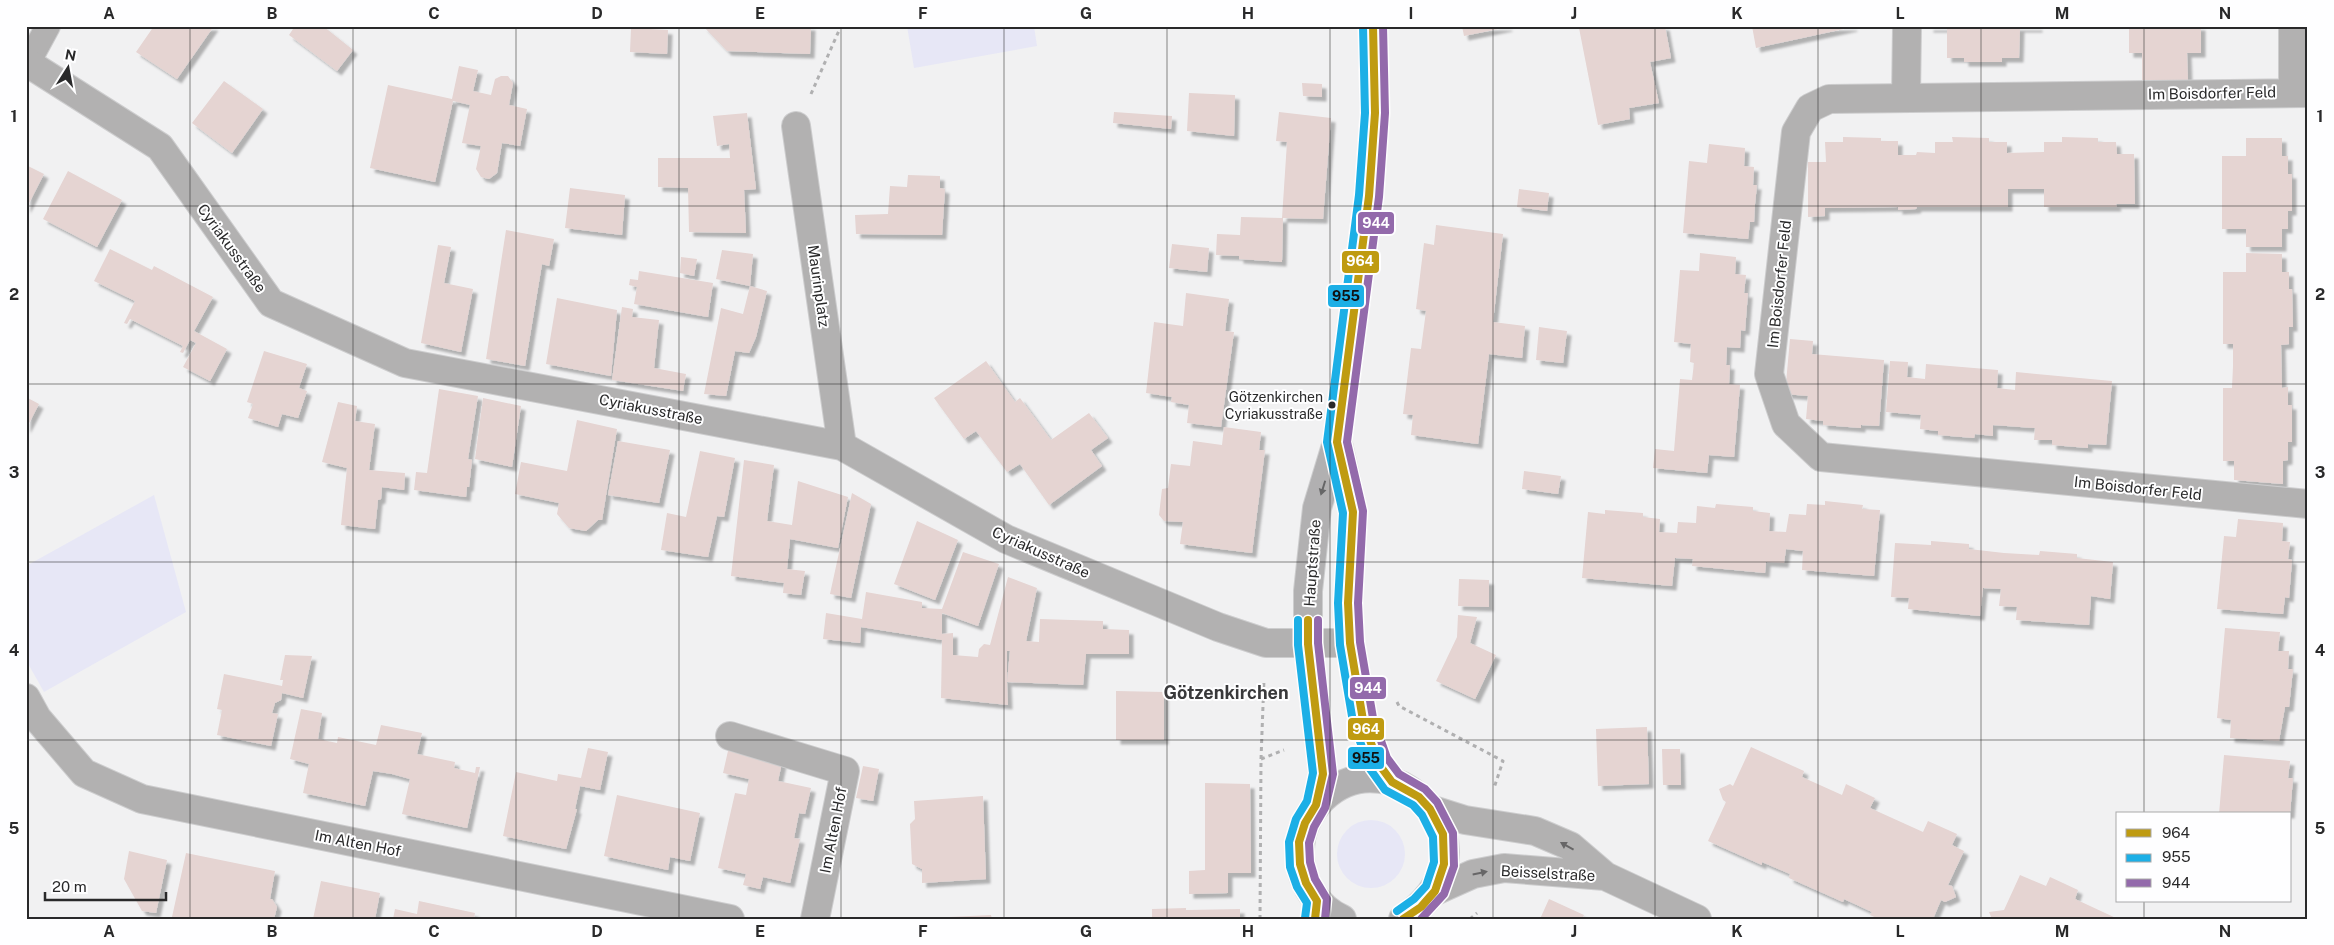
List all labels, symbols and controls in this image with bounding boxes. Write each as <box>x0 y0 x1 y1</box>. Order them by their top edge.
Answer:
text: A <box>103 4 115 23</box>
text: B <box>267 4 278 23</box>
text: C <box>428 4 440 23</box>
text: D <box>591 4 603 23</box>
text: E <box>755 4 765 23</box>
text: F <box>918 4 928 23</box>
text: G <box>1080 4 1092 23</box>
text: H <box>1242 4 1254 23</box>
text: I <box>1409 4 1413 23</box>
text: J <box>1571 4 1577 23</box>
text: K <box>1731 4 1743 23</box>
text: L <box>1895 4 1905 23</box>
text: M <box>2055 4 2069 23</box>
text: N <box>2219 4 2231 23</box>
north arrow <box>42 42 92 92</box>
text: N <box>64 46 77 64</box>
street label: Im Boisdorfer Feld <box>2148 83 2276 103</box>
text: 1 <box>11 107 17 126</box>
text: 1 <box>2317 107 2323 126</box>
street label: Cyriakusstraße <box>194 200 270 296</box>
line badge: 944 <box>1357 211 1395 235</box>
text: 944 <box>1362 215 1390 231</box>
street label: Im Boisdorfer Feld <box>1764 219 1794 349</box>
street label: Maurinplatz <box>805 244 833 328</box>
line badge: 964 <box>1341 250 1380 274</box>
text: 964 <box>1346 253 1374 269</box>
line badge: 955 <box>1327 284 1365 308</box>
text: 2 <box>9 285 19 304</box>
text: 2 <box>2315 285 2325 304</box>
text: 955 <box>1332 288 1360 304</box>
place label: Götzenkirchen Cyriakusstraße <box>1225 389 1323 422</box>
street label: Cyriakusstraße <box>598 391 704 427</box>
marker: Götzenkirchen Cyriakusstraße <box>1327 400 1337 410</box>
text: 3 <box>9 463 19 482</box>
text: 3 <box>2315 463 2325 482</box>
street label: Im Boisdorfer Feld <box>2073 473 2203 503</box>
one-way arrow <box>1318 481 1326 496</box>
street label: Hauptstraße <box>1300 519 1324 607</box>
street label: Cyriakusstraße <box>989 523 1093 581</box>
text: 4 <box>9 641 20 660</box>
text: 4 <box>2315 641 2326 660</box>
line badge: 944 <box>1349 676 1387 700</box>
text: 944 <box>1354 680 1382 696</box>
district label: Götzenkirchen <box>1163 682 1289 703</box>
line badge: 964 <box>1347 717 1385 741</box>
text: 964 <box>1352 721 1380 737</box>
line badge: 955 <box>1347 746 1385 770</box>
text: 955 <box>1352 750 1380 766</box>
street label: Im Alten Hof <box>816 785 850 875</box>
legend <box>2116 812 2292 902</box>
text: 5 <box>9 819 20 838</box>
text: 5 <box>2315 819 2326 838</box>
text: 964 <box>2162 824 2190 841</box>
street label: Im Alten Hof <box>313 826 403 860</box>
one-way arrow <box>1560 841 1573 850</box>
text: 955 <box>2162 848 2191 865</box>
street label: Beisselstraße <box>1500 862 1596 884</box>
one-way arrow <box>1472 869 1488 877</box>
scale bar <box>45 870 166 902</box>
text: 944 <box>2162 874 2190 891</box>
text: 20 m <box>52 878 87 895</box>
text: A <box>103 922 115 941</box>
text: B <box>267 922 278 941</box>
text: C <box>428 922 440 941</box>
text: D <box>591 922 603 941</box>
text: E <box>755 922 765 941</box>
text: F <box>918 922 928 941</box>
text: G <box>1080 922 1092 941</box>
text: H <box>1242 922 1254 941</box>
text: I <box>1409 922 1413 941</box>
text: J <box>1571 922 1577 941</box>
text: K <box>1731 922 1743 941</box>
text: L <box>1895 922 1905 941</box>
text: M <box>2055 922 2069 941</box>
text: N <box>2219 922 2231 941</box>

